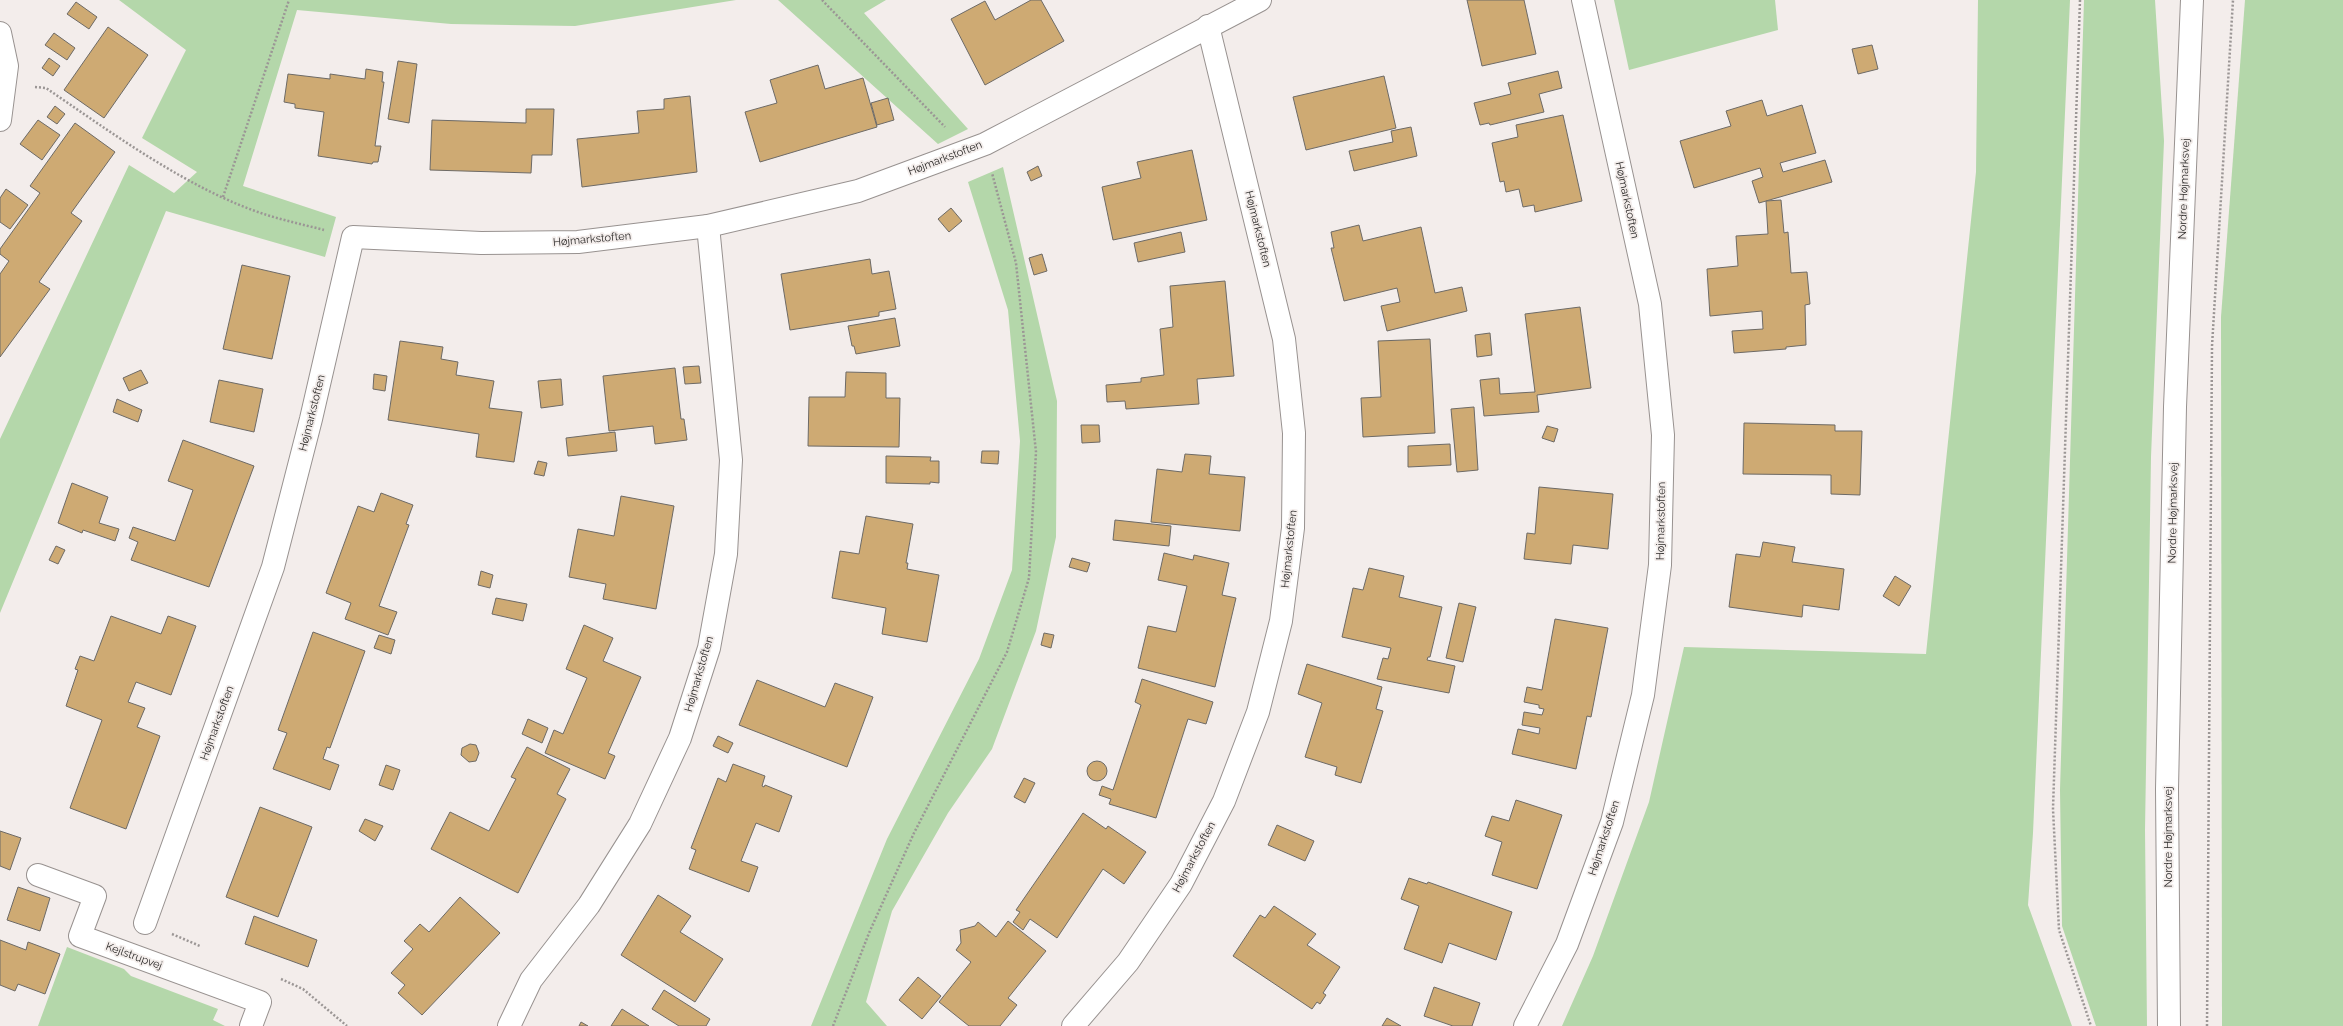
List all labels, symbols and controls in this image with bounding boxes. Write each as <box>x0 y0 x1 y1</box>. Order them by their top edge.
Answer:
street label: Højmarkstoften <box>906 138 984 178</box>
street label: Nordre Højmarksvej <box>2176 138 2192 240</box>
street label: Højmarkstoften <box>1613 160 1641 240</box>
street label: Højmarkstoften <box>1242 189 1274 269</box>
street label: Højmarkstoften <box>552 229 632 249</box>
street label: Højmarkstoften <box>296 373 328 453</box>
street label: Nordre Højmarksvej <box>2166 462 2180 564</box>
street label: Højmarkstoften <box>1654 482 1668 560</box>
street label: Højmarkstoften <box>1278 509 1300 589</box>
street label: Højmarkstoften <box>682 635 716 713</box>
street label: Højmarkstoften <box>198 684 236 762</box>
street label: Nordre Højmarksvej <box>2162 786 2175 888</box>
street label: Højmarkstoften <box>1586 799 1622 877</box>
street label: Højmarkstoften <box>1170 819 1218 895</box>
street label: Kejlstrupvej <box>104 940 164 972</box>

